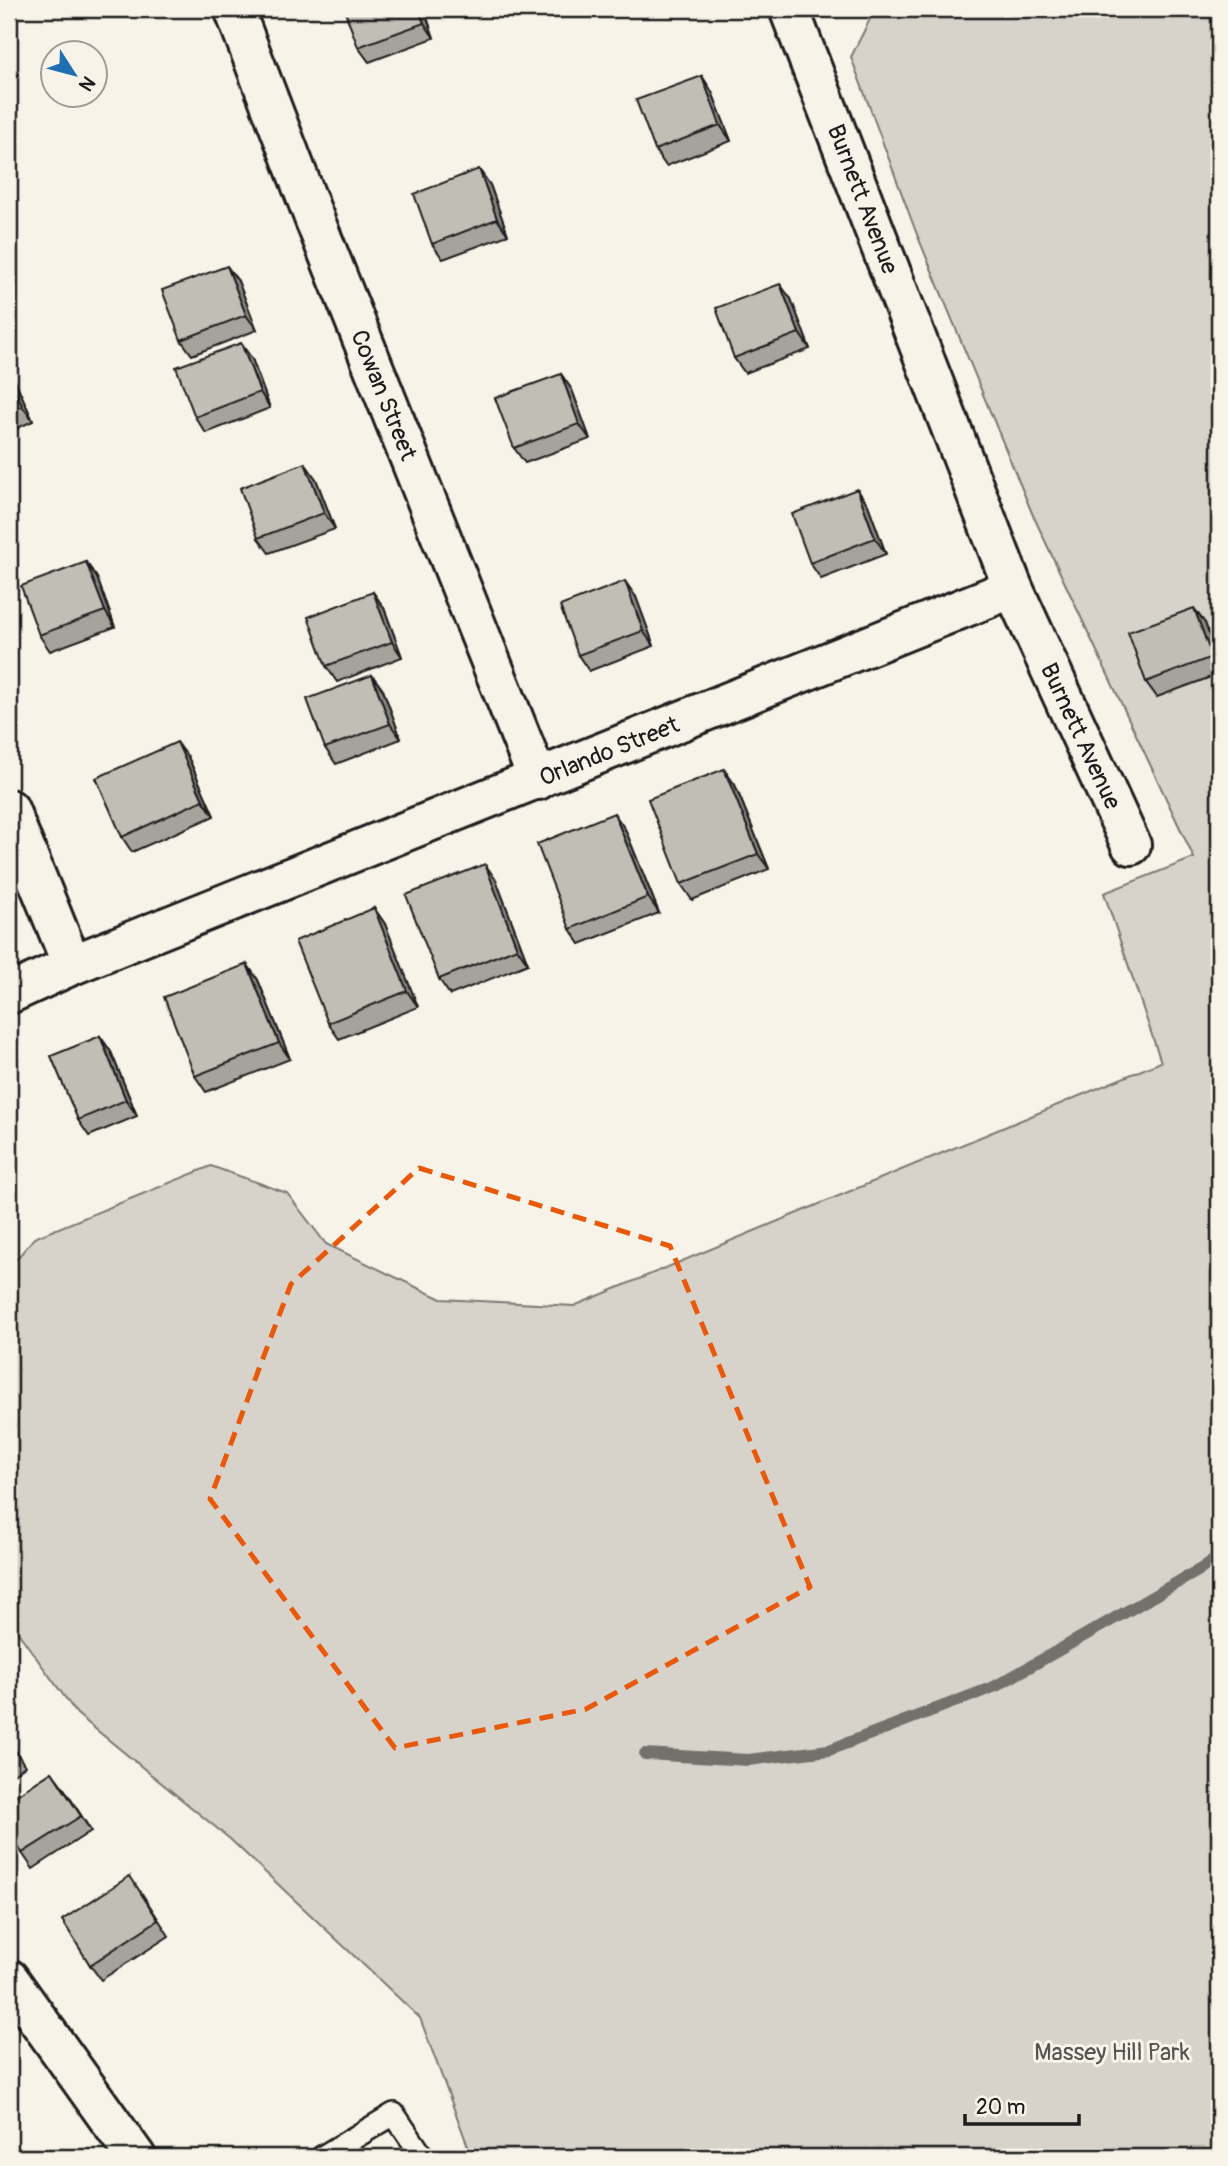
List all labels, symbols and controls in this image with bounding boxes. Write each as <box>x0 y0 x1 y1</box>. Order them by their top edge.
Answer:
north arrow <box>38 38 108 108</box>
text: N <box>73 71 100 96</box>
street label: Burnett Avenue <box>821 120 904 278</box>
street label: Cowan Street <box>344 326 423 465</box>
street label: Burnett Avenue <box>1034 658 1127 814</box>
street label: Orlando Street <box>535 710 684 793</box>
park label: Massey Hill Park <box>1034 2038 1190 2067</box>
scale bar <box>965 2082 1079 2126</box>
text: 20 m <box>976 2094 1025 2121</box>

